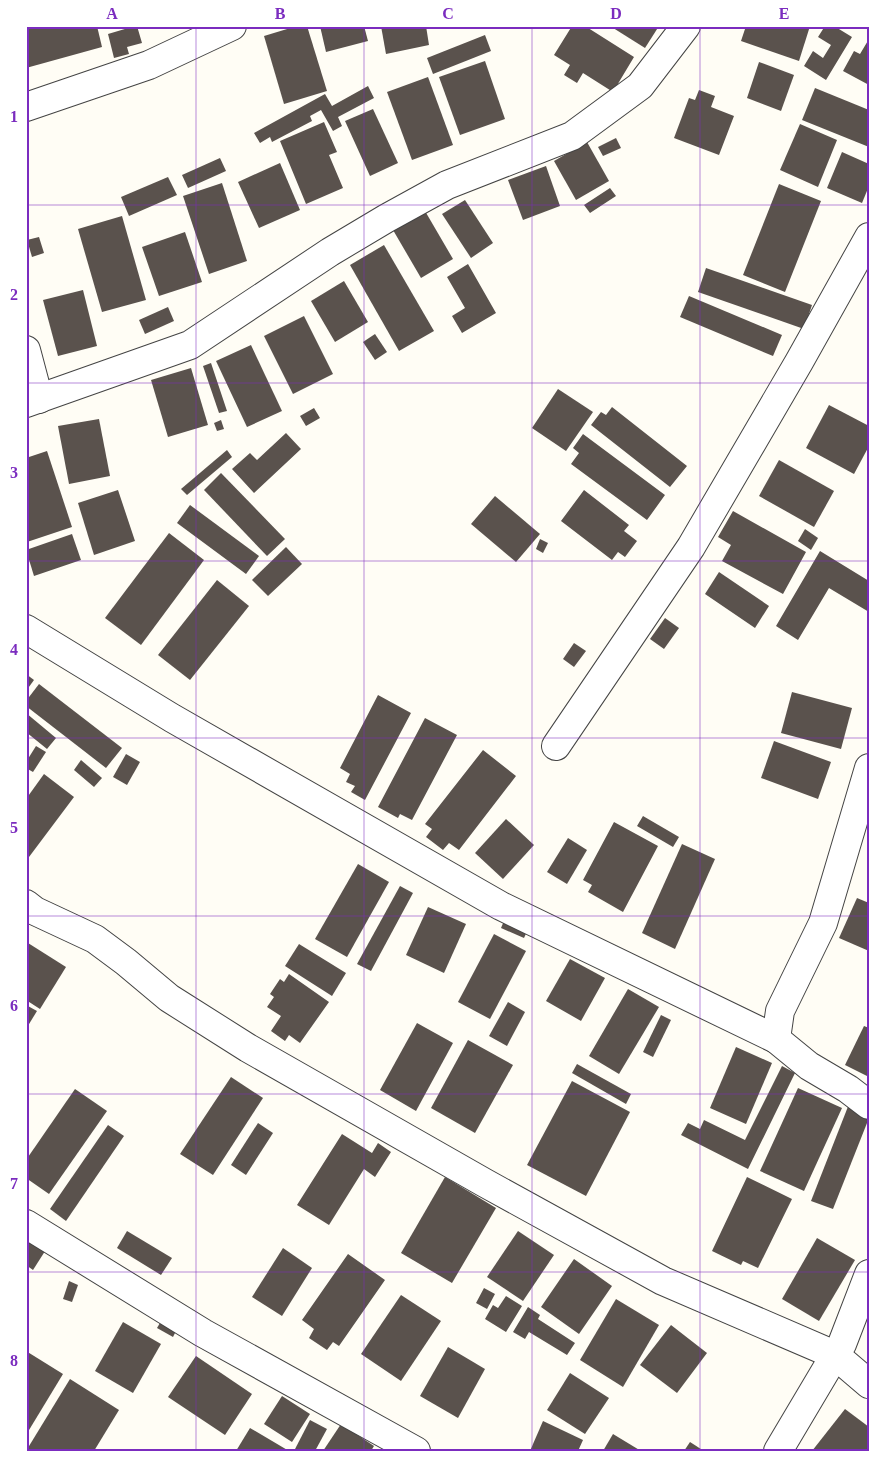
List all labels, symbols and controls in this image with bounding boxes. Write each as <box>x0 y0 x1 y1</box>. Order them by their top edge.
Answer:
text: A <box>106 5 118 22</box>
text: B <box>275 5 286 22</box>
text: C <box>442 5 454 22</box>
text: D <box>610 5 622 22</box>
text: E <box>779 5 789 22</box>
text: 1 <box>10 108 18 125</box>
text: 2 <box>10 286 18 303</box>
text: 3 <box>10 464 18 481</box>
text: 4 <box>10 641 18 658</box>
text: 5 <box>10 819 18 836</box>
text: 6 <box>10 997 18 1014</box>
text: 7 <box>10 1175 18 1192</box>
text: 8 <box>10 1352 18 1369</box>

